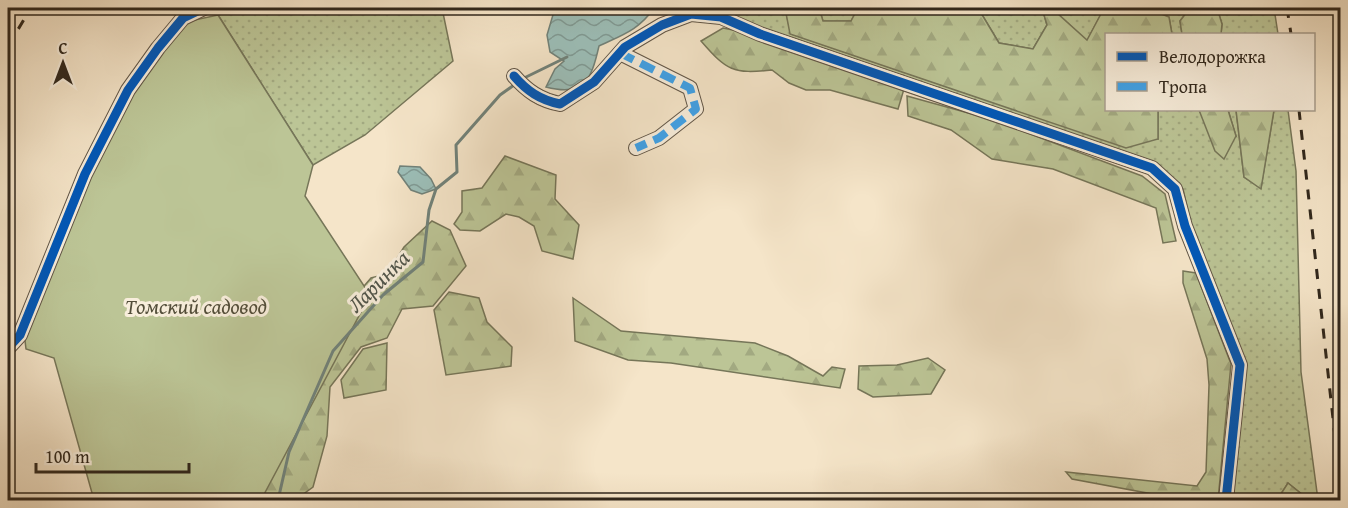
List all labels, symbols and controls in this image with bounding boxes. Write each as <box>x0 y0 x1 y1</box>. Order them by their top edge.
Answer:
north arrow <box>33 33 93 93</box>
legend <box>1105 33 1315 111</box>
text: С <box>58 36 68 60</box>
text: Велодорожка <box>1159 43 1266 70</box>
text: Тропа <box>1159 73 1207 100</box>
water label: Ларинка <box>340 243 416 319</box>
park label: Томский садовод <box>125 291 267 322</box>
scale bar <box>36 436 189 474</box>
text: 100 m <box>45 443 90 470</box>

